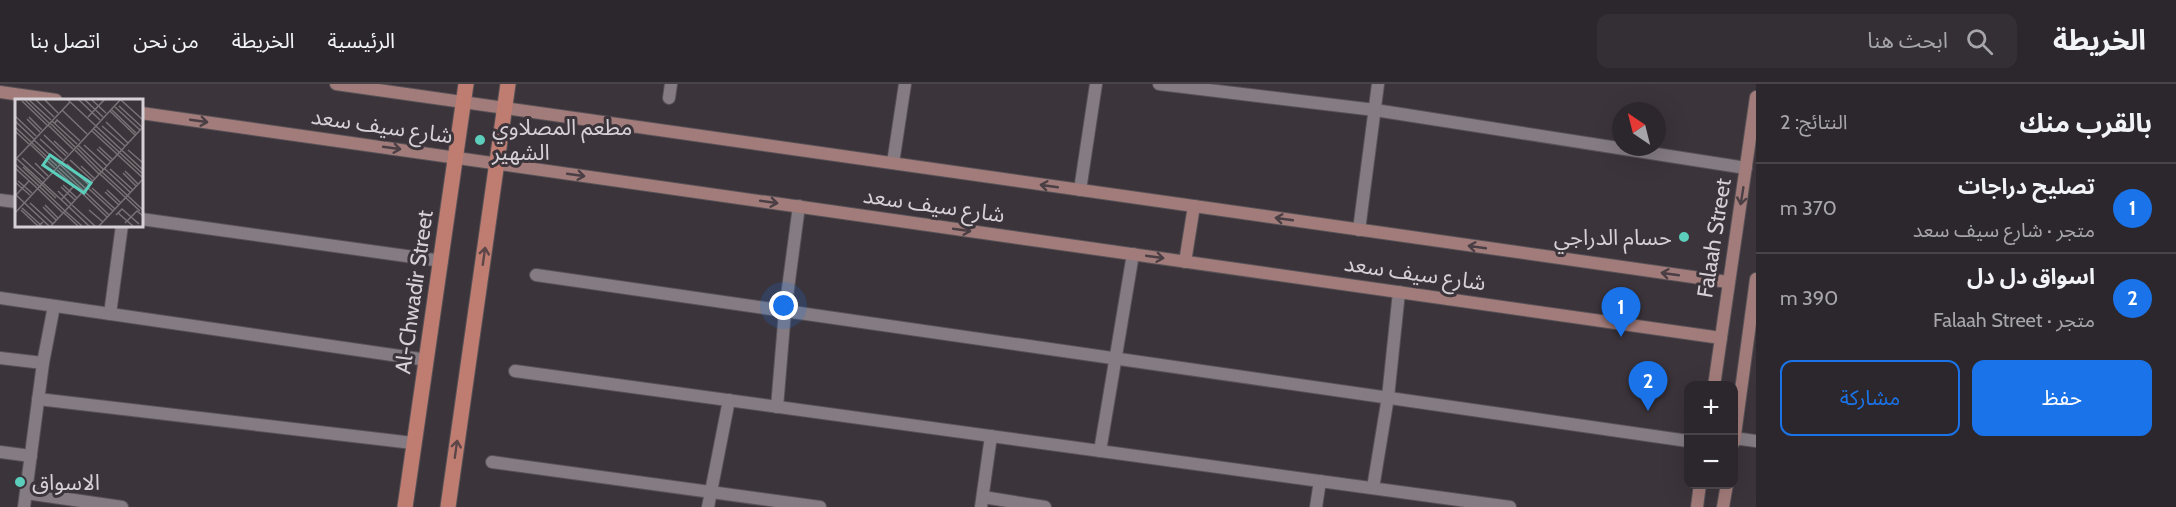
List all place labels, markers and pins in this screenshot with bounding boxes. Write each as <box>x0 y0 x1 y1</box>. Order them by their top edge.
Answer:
place label: مطعم المصلاوي الشهير <box>491 114 632 166</box>
marker: مطعم المصلاوي الشهير <box>473 133 487 147</box>
place label: حسام الدراجي <box>1554 224 1672 254</box>
marker: حسام الدراجي <box>1677 230 1691 244</box>
pin: 1 <box>1602 288 1640 337</box>
pin: 2 <box>1628 362 1668 411</box>
place label: الاسواق <box>32 469 100 496</box>
marker: الاسواق <box>13 475 27 489</box>

